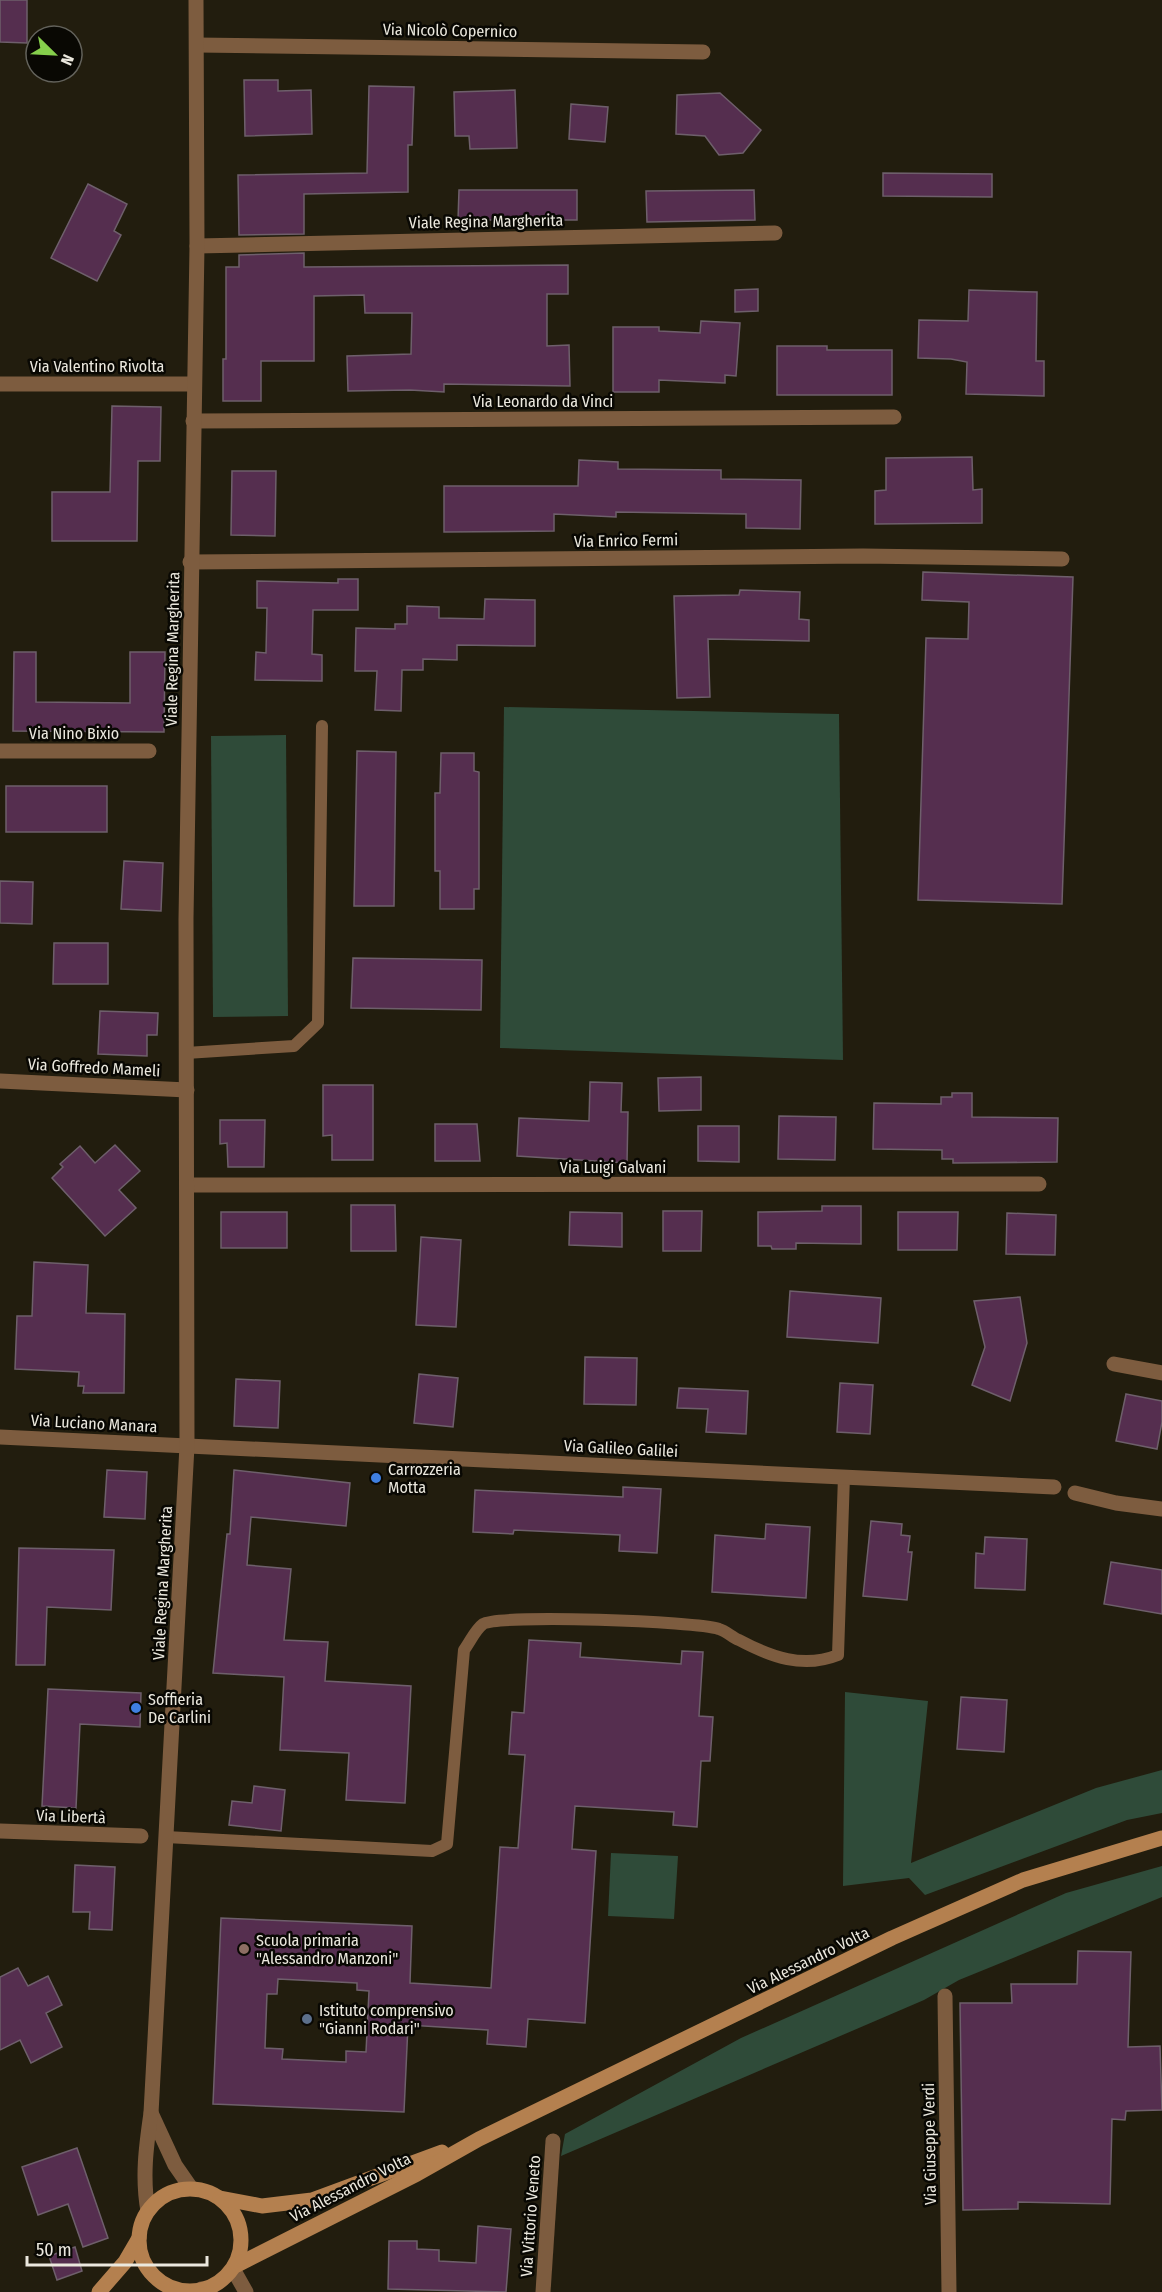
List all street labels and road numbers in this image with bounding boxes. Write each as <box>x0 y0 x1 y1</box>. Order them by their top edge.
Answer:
street label: Via Nicolò Copernico <box>383 20 517 41</box>
street label: Viale Regina Margherita <box>409 211 564 232</box>
street label: Via Valentino Rivolta <box>30 357 165 376</box>
street label: Via Leonardo da Vinci <box>473 392 613 411</box>
street label: Via Enrico Fermi <box>574 530 678 551</box>
street label: Viale Regina Margherita <box>162 571 183 726</box>
street label: Via Nino Bixio <box>29 724 119 743</box>
street label: Via Goffredo Mameli <box>27 1055 161 1080</box>
street label: Via Luigi Galvani <box>560 1158 666 1177</box>
street label: Via Luciano Manara <box>30 1411 158 1436</box>
street label: Via Galileo Galilei <box>563 1436 679 1461</box>
street label: Viale Regina Margherita <box>149 1505 176 1661</box>
street label: Via Libertà <box>36 1806 106 1827</box>
street label: Via Alessandro Volta <box>744 1923 872 1998</box>
street label: Via Giuseppe Verdi <box>919 2083 940 2205</box>
street label: Via Alessandro Volta <box>287 2149 414 2226</box>
street label: Via Vittorio Veneto <box>517 2155 544 2277</box>

